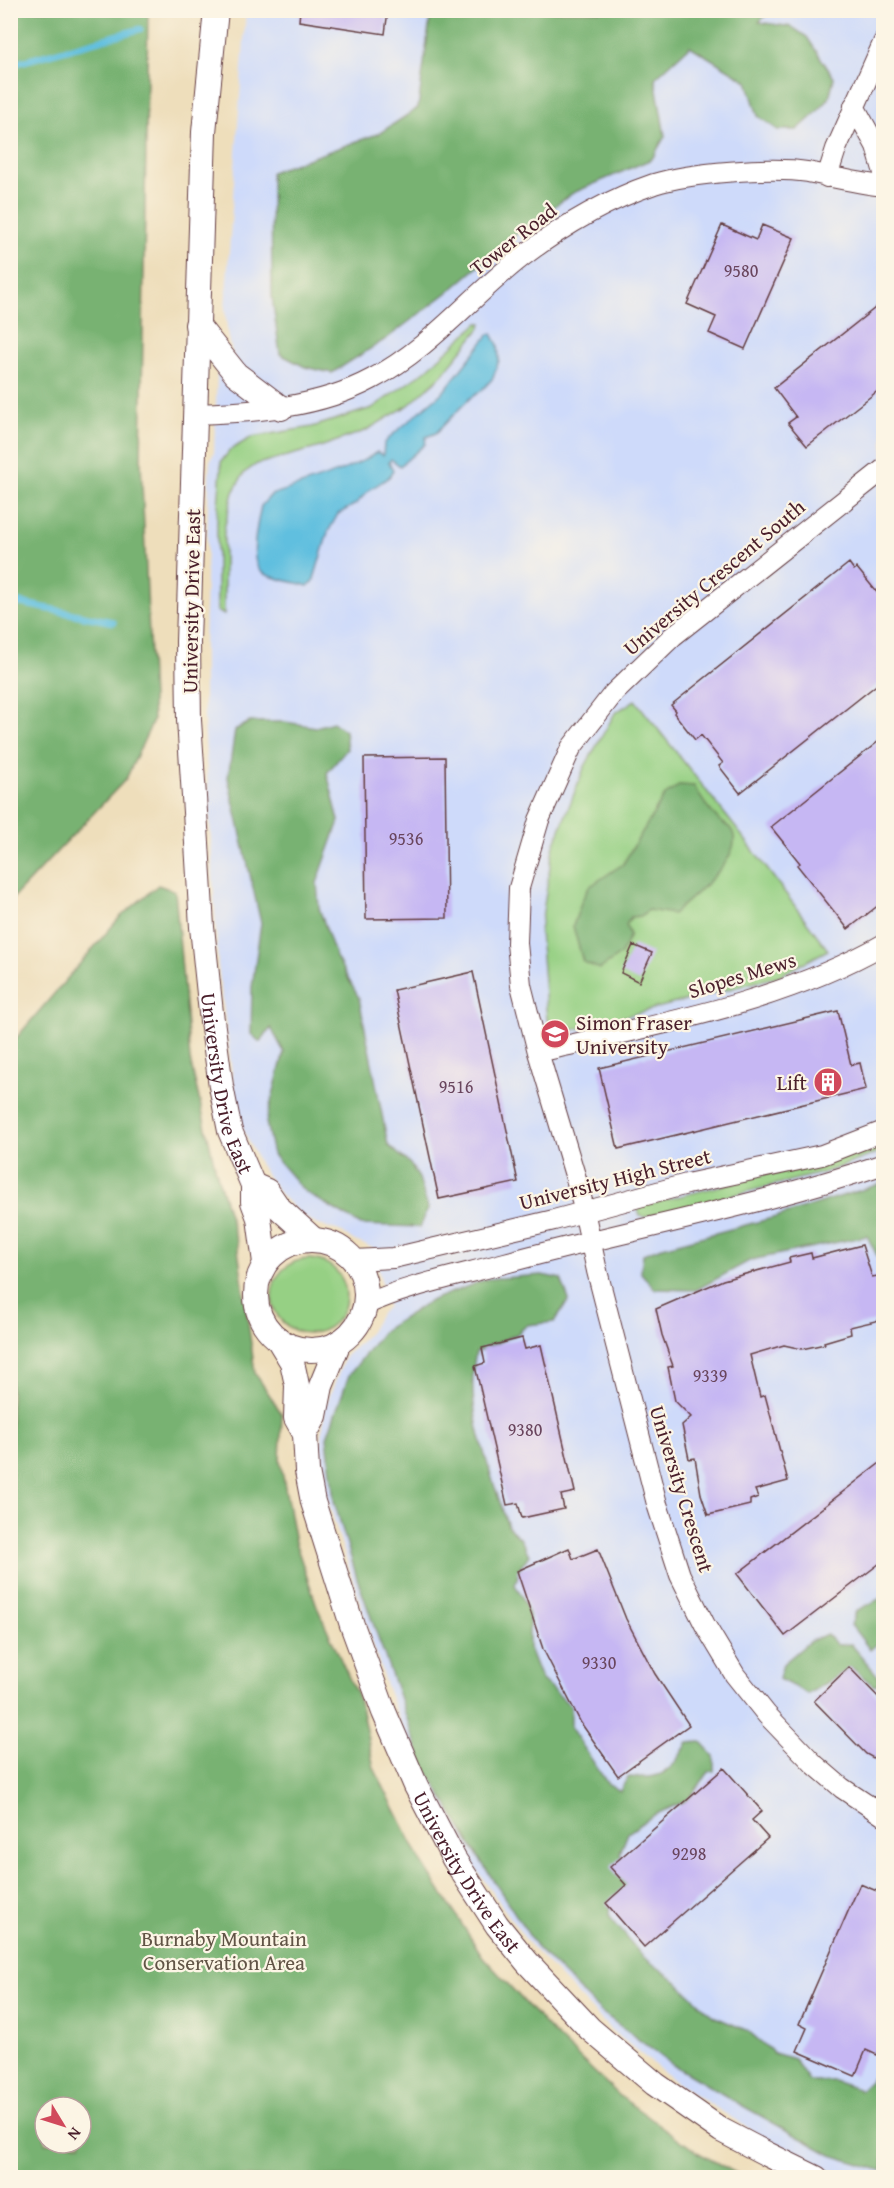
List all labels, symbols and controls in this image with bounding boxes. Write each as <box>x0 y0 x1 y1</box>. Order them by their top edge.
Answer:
street label: Tower Road <box>463 195 564 283</box>
house number: 9580 <box>724 257 759 284</box>
street label: University Crescent South <box>616 491 812 663</box>
street label: University Drive East <box>174 508 208 694</box>
house number: 9536 <box>389 825 423 852</box>
street label: Slopes Mews <box>684 944 800 1006</box>
street label: University Drive East <box>193 991 262 1179</box>
place label: Simon Fraser University <box>576 1007 692 1062</box>
school or university icon: Simon Fraser University <box>539 1018 571 1050</box>
building icon: Lift <box>812 1066 844 1098</box>
place label: Lift <box>777 1067 808 1098</box>
house number: 9516 <box>439 1073 473 1100</box>
street label: University High Street <box>516 1140 715 1218</box>
house number: 9339 <box>693 1362 727 1389</box>
street label: University Crescent <box>642 1402 722 1577</box>
house number: 9380 <box>508 1416 543 1443</box>
house number: 9330 <box>582 1649 617 1676</box>
street label: University Drive East <box>406 1786 529 1960</box>
house number: 9298 <box>672 1840 706 1867</box>
park label: Burnaby Mountain Conservation Area <box>141 1923 307 1978</box>
north arrow <box>33 2095 93 2155</box>
text: N <box>62 2123 88 2146</box>

